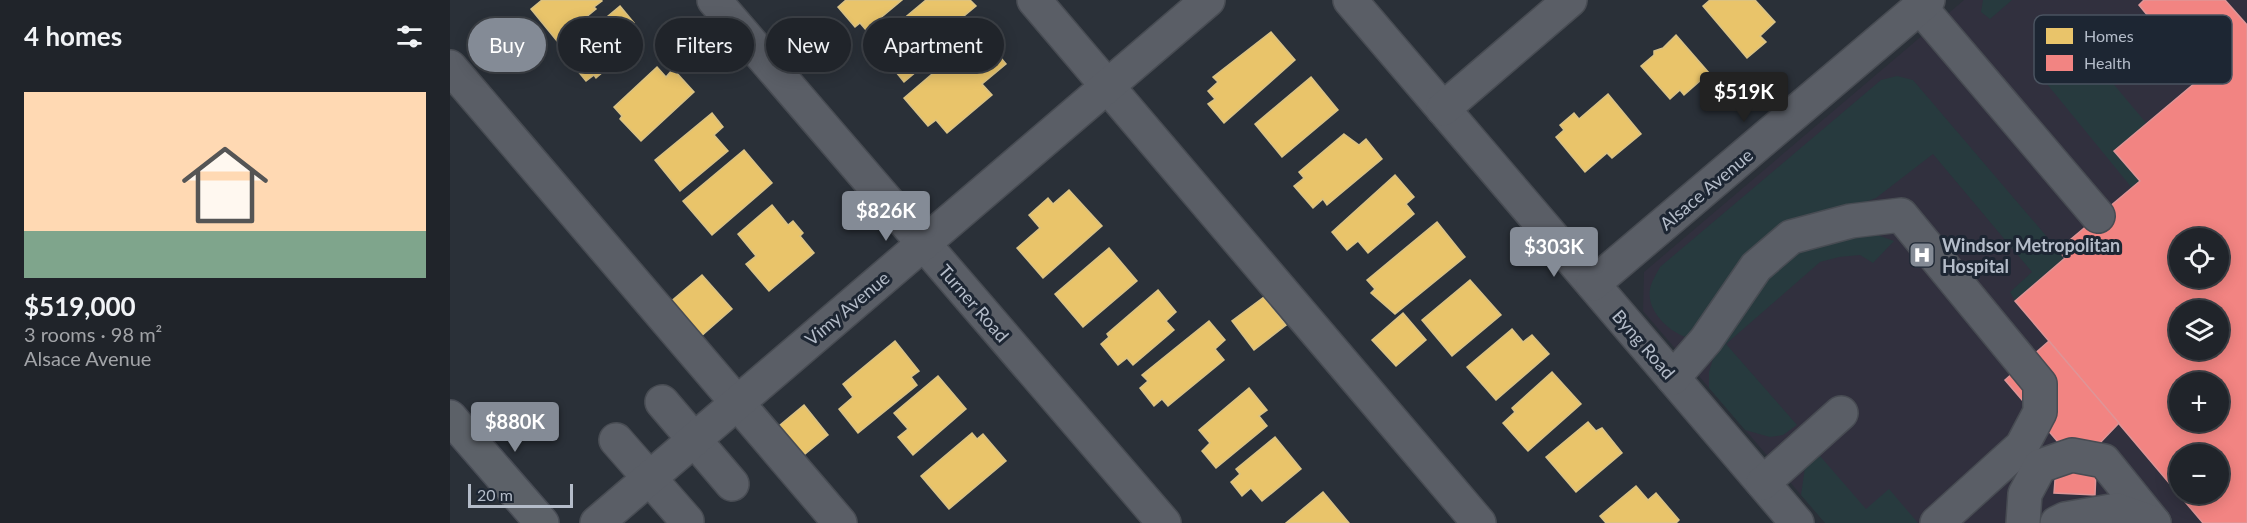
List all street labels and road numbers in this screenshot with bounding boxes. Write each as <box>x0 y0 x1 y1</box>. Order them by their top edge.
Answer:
street label: Alsace Avenue <box>1655 144 1757 234</box>
street label: Turner Road <box>934 260 1014 346</box>
street label: Vimy Avenue <box>800 266 894 350</box>
street label: Byng Road <box>1608 305 1680 383</box>

